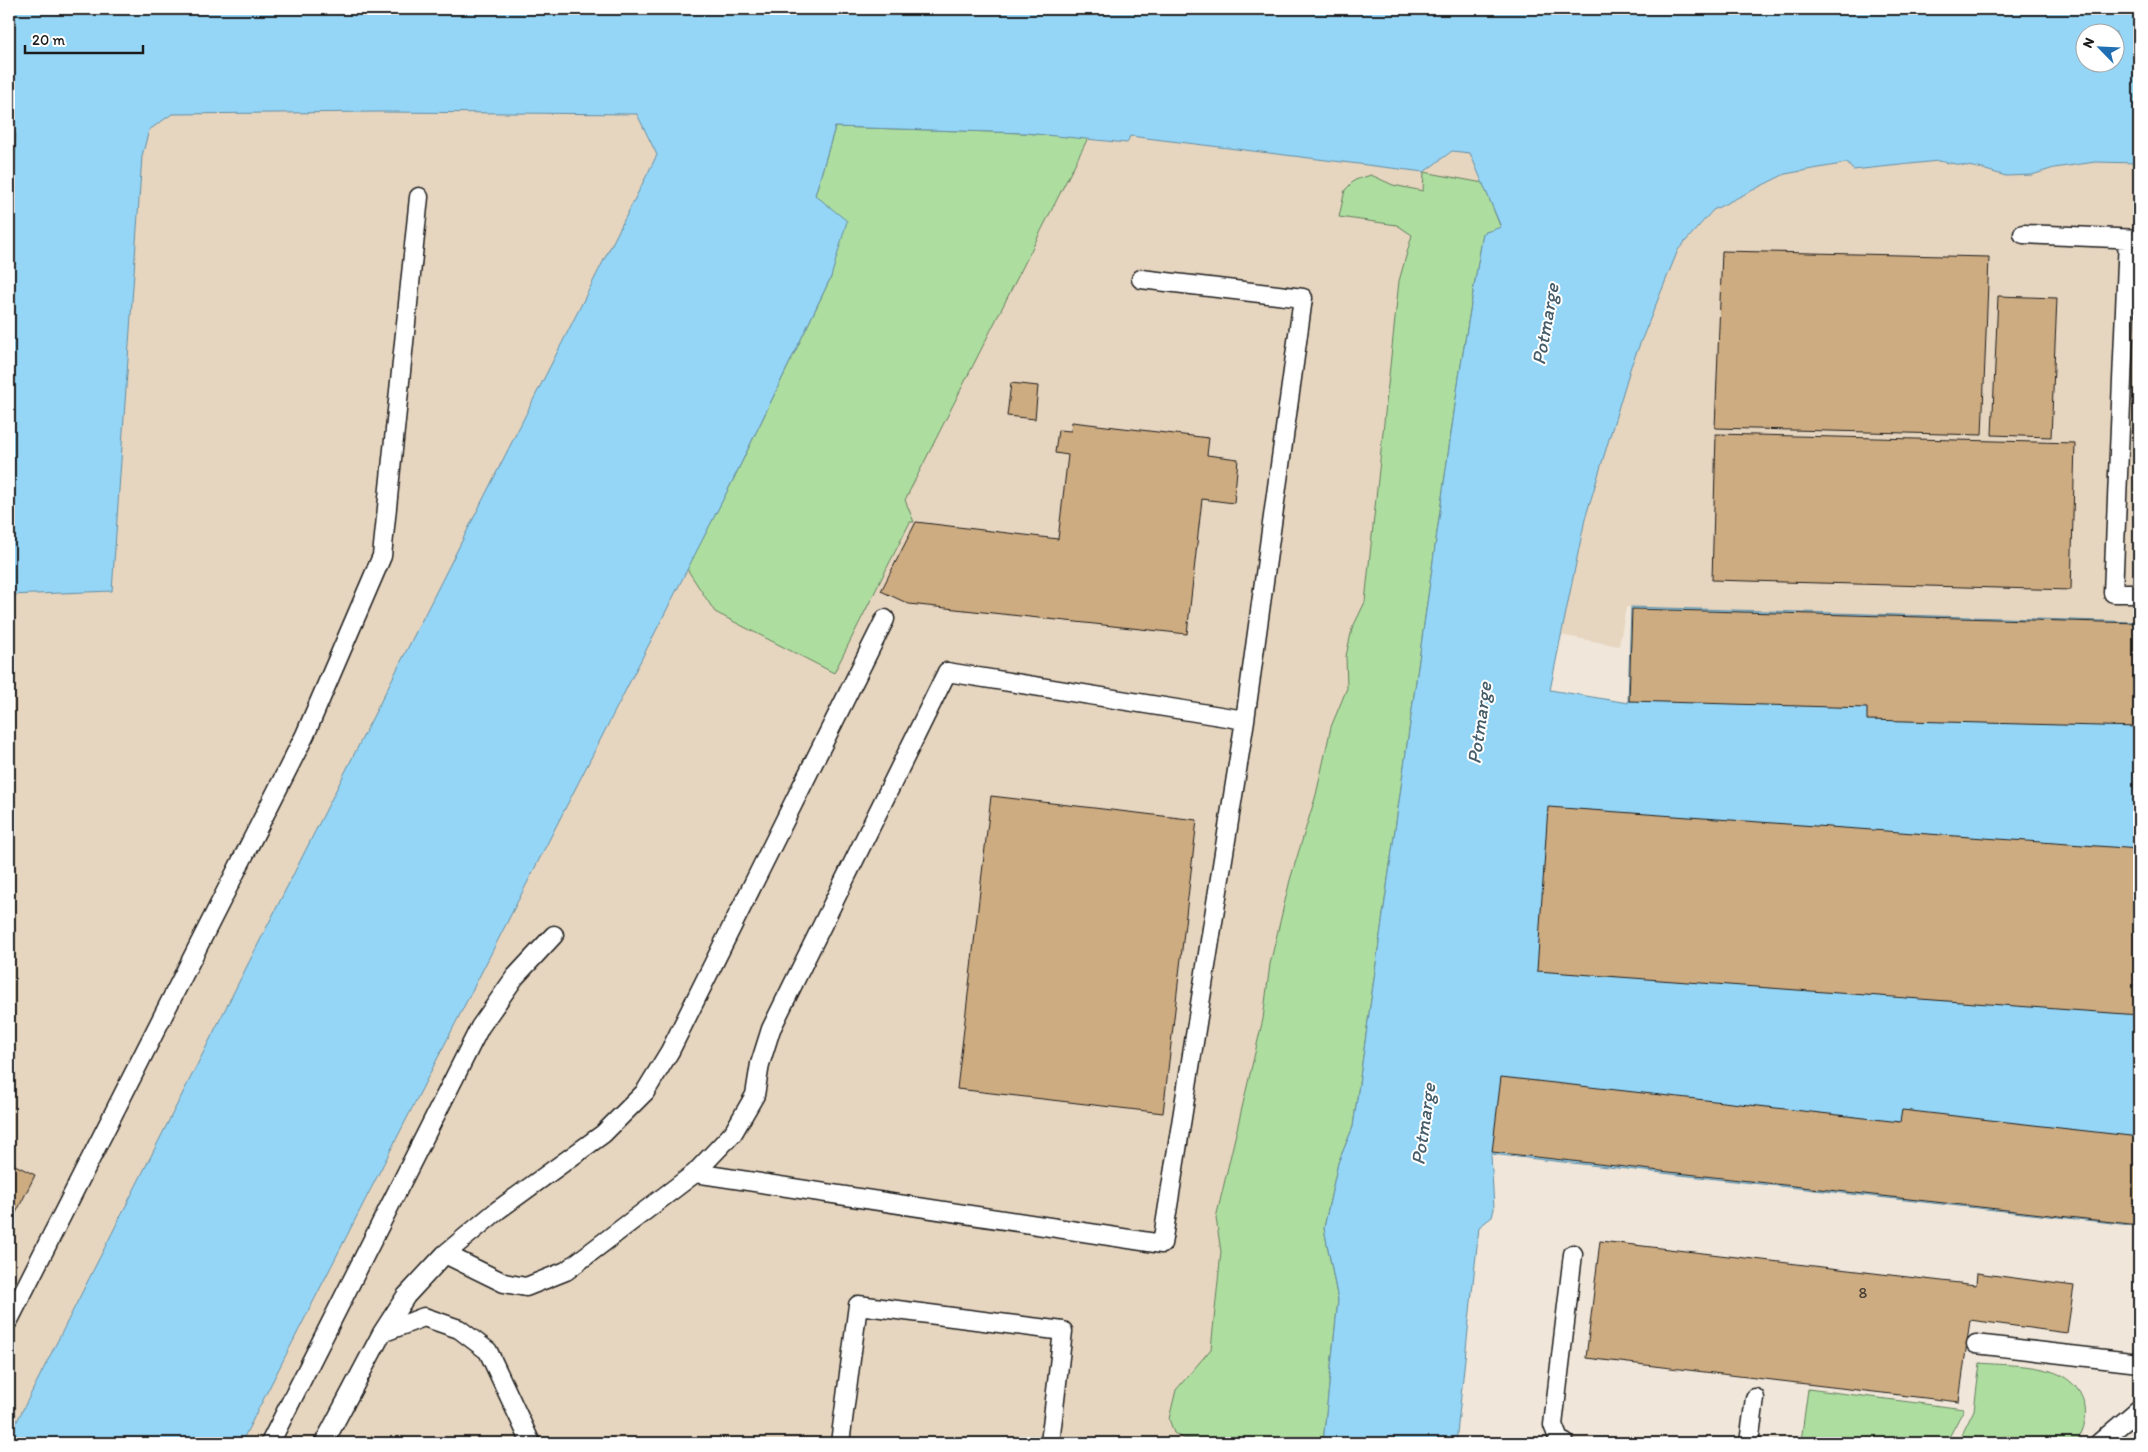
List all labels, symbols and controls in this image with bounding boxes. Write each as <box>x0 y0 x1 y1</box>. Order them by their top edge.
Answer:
scale bar <box>25 22 142 54</box>
north arrow <box>2076 22 2126 72</box>
text: 20 m <box>32 31 66 49</box>
text: N <box>2079 35 2098 51</box>
water label: Potmarge <box>1526 280 1564 367</box>
water label: Potmarge <box>1461 679 1497 765</box>
water label: Potmarge <box>1405 1080 1441 1166</box>
house number: 8 <box>1859 1283 1868 1302</box>

